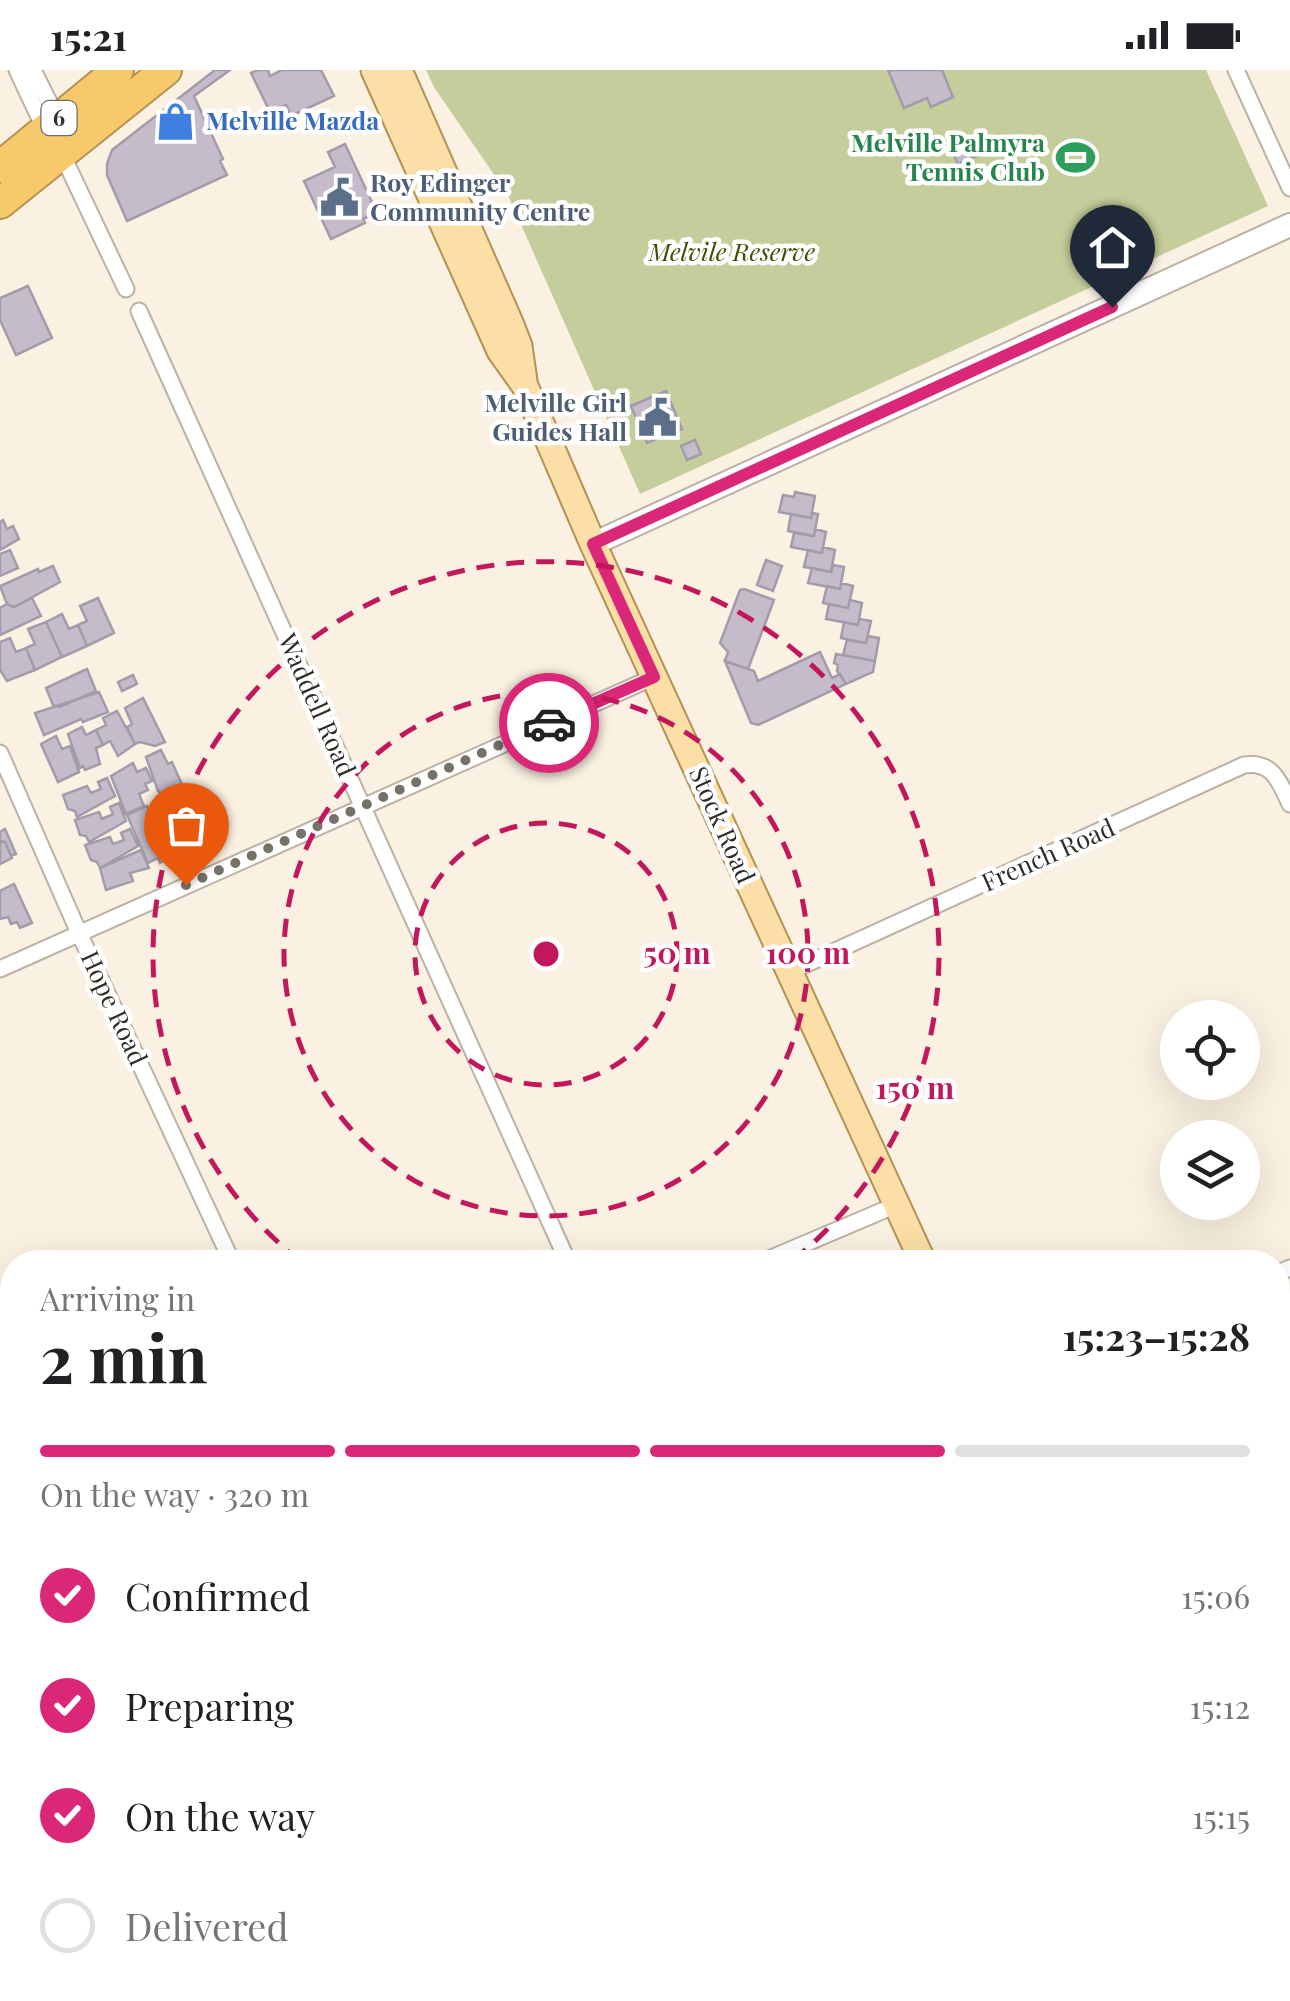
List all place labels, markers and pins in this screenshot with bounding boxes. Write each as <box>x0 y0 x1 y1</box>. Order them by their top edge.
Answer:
shop icon: Melville Mazda <box>155 100 197 142</box>
place label: Melville Mazda <box>206 103 379 136</box>
place label: Melville Palmyra Tennis Club <box>851 125 1045 187</box>
sports icon: Melville Palmyra Tennis Club <box>1054 136 1096 178</box>
place label: Roy Edinger Community Centre <box>370 165 590 227</box>
public building icon: Roy Edinger Community Centre <box>319 176 361 218</box>
pin <box>1070 205 1155 308</box>
place label: Melville Girl Guides Hall <box>484 385 627 447</box>
public building icon: Melville Girl Guides Hall <box>636 396 678 438</box>
pin <box>144 783 229 886</box>
centre of rings <box>528 936 564 972</box>

